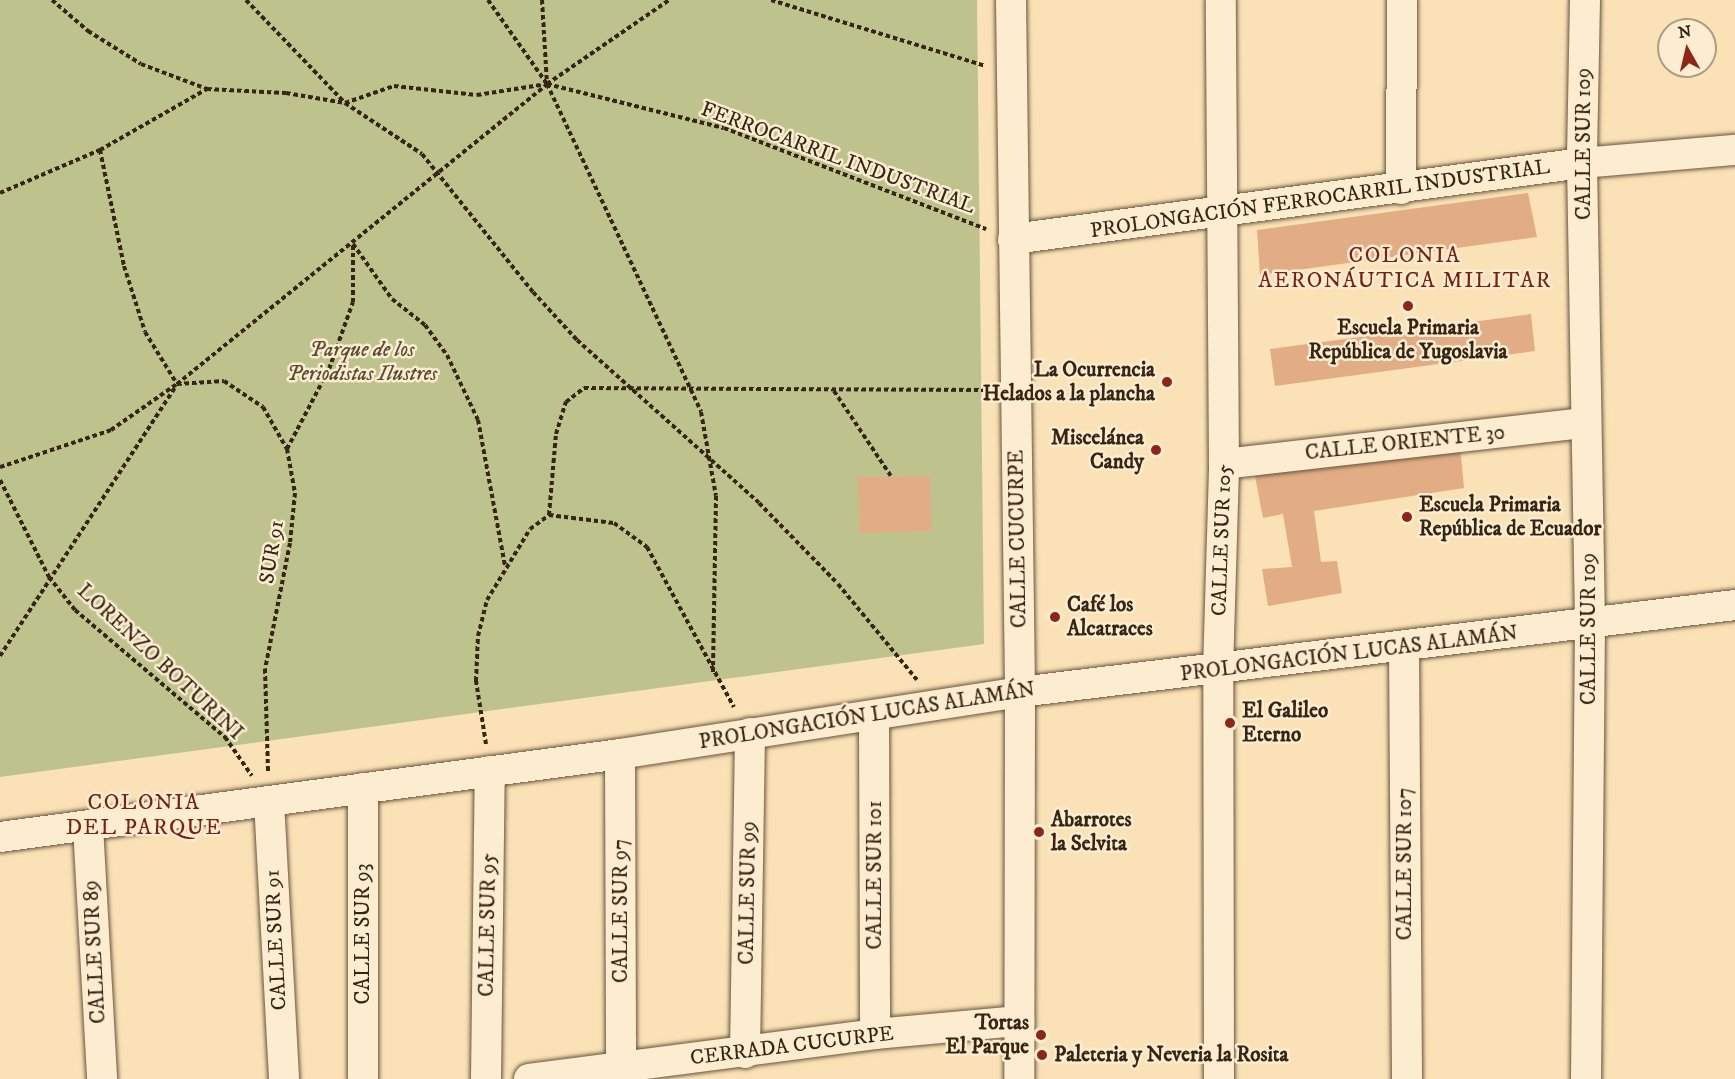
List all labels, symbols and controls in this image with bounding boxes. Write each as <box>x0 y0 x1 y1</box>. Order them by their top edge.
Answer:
north arrow <box>1657 18 1717 78</box>
text: N <box>1677 21 1693 43</box>
street label: CALLE SUR 109 <box>1571 68 1597 220</box>
street label: FERROCARRIL INDUSTRIAL <box>698 97 978 219</box>
street label: PROLONGACIÓN FERROCARRIL INDUSTRIAL <box>1089 154 1551 244</box>
district label: COLONIA AERONÁUTICA MILITAR <box>1258 242 1552 294</box>
marker: Escuela Primaria República de Yugoslavia <box>1401 299 1415 313</box>
place label: Escuela Primaria República de Yugoslavia <box>1308 315 1508 365</box>
park label: Parque de los Periodistas Ilustres <box>287 337 437 387</box>
place label: La Ocurrencia Helados a la plancha <box>983 357 1155 407</box>
marker: La Ocurrencia Helados a la plancha <box>1160 375 1174 389</box>
street label: CALLE ORIENTE 30 <box>1304 420 1506 466</box>
place label: Miscelánea Candy <box>1051 425 1144 475</box>
marker: Miscelánea Candy <box>1149 443 1163 457</box>
street label: CALLE CUCURPE <box>1004 450 1032 628</box>
street label: CALLE SUR 105 <box>1207 464 1237 616</box>
place label: Escuela Primaria República de Ecuador <box>1419 492 1601 542</box>
marker: Escuela Primaria República de Ecuador <box>1400 510 1414 524</box>
street label: SUR 91 <box>255 519 289 585</box>
street label: CALLE SUR 109 <box>1576 553 1602 705</box>
street label: LORENZO BOTURINI <box>72 579 248 745</box>
place label: Café los Alcatraces <box>1067 592 1153 642</box>
marker: Café los Alcatraces <box>1048 610 1062 624</box>
street label: PROLONGACIÓN LUCAS ALAMÁN <box>1179 621 1519 687</box>
street label: PROLONGACIÓN LUCAS ALAMÁN <box>697 677 1037 755</box>
place label: El Galileo Eterno <box>1242 698 1328 748</box>
marker: El Galileo Eterno <box>1223 716 1237 730</box>
street label: CALLE SUR 107 <box>1392 788 1418 940</box>
district label: COLONIA DEL PARQUE <box>66 789 222 840</box>
street label: CALLE SUR 101 <box>862 800 888 950</box>
place label: Abarrotes la Selvita <box>1051 807 1131 857</box>
street label: CALLE SUR 99 <box>734 821 762 965</box>
marker: Abarrotes la Selvita <box>1032 825 1046 839</box>
street label: CALLE SUR 97 <box>608 839 634 983</box>
street label: CALLE SUR 95 <box>474 853 502 997</box>
street label: CALLE SUR 93 <box>350 863 376 1005</box>
street label: CALLE SUR 91 <box>260 869 292 1011</box>
street label: CALLE SUR 89 <box>79 880 111 1024</box>
place label: Tortas El Parque <box>945 1010 1029 1060</box>
street label: CERRADA CUCURPE <box>689 1021 895 1071</box>
marker: Tortas El Parque <box>1034 1028 1048 1042</box>
place label: Paleteria y Neveria la Rosita <box>1054 1042 1288 1068</box>
marker: Paleteria y Neveria la Rosita <box>1035 1048 1049 1062</box>

